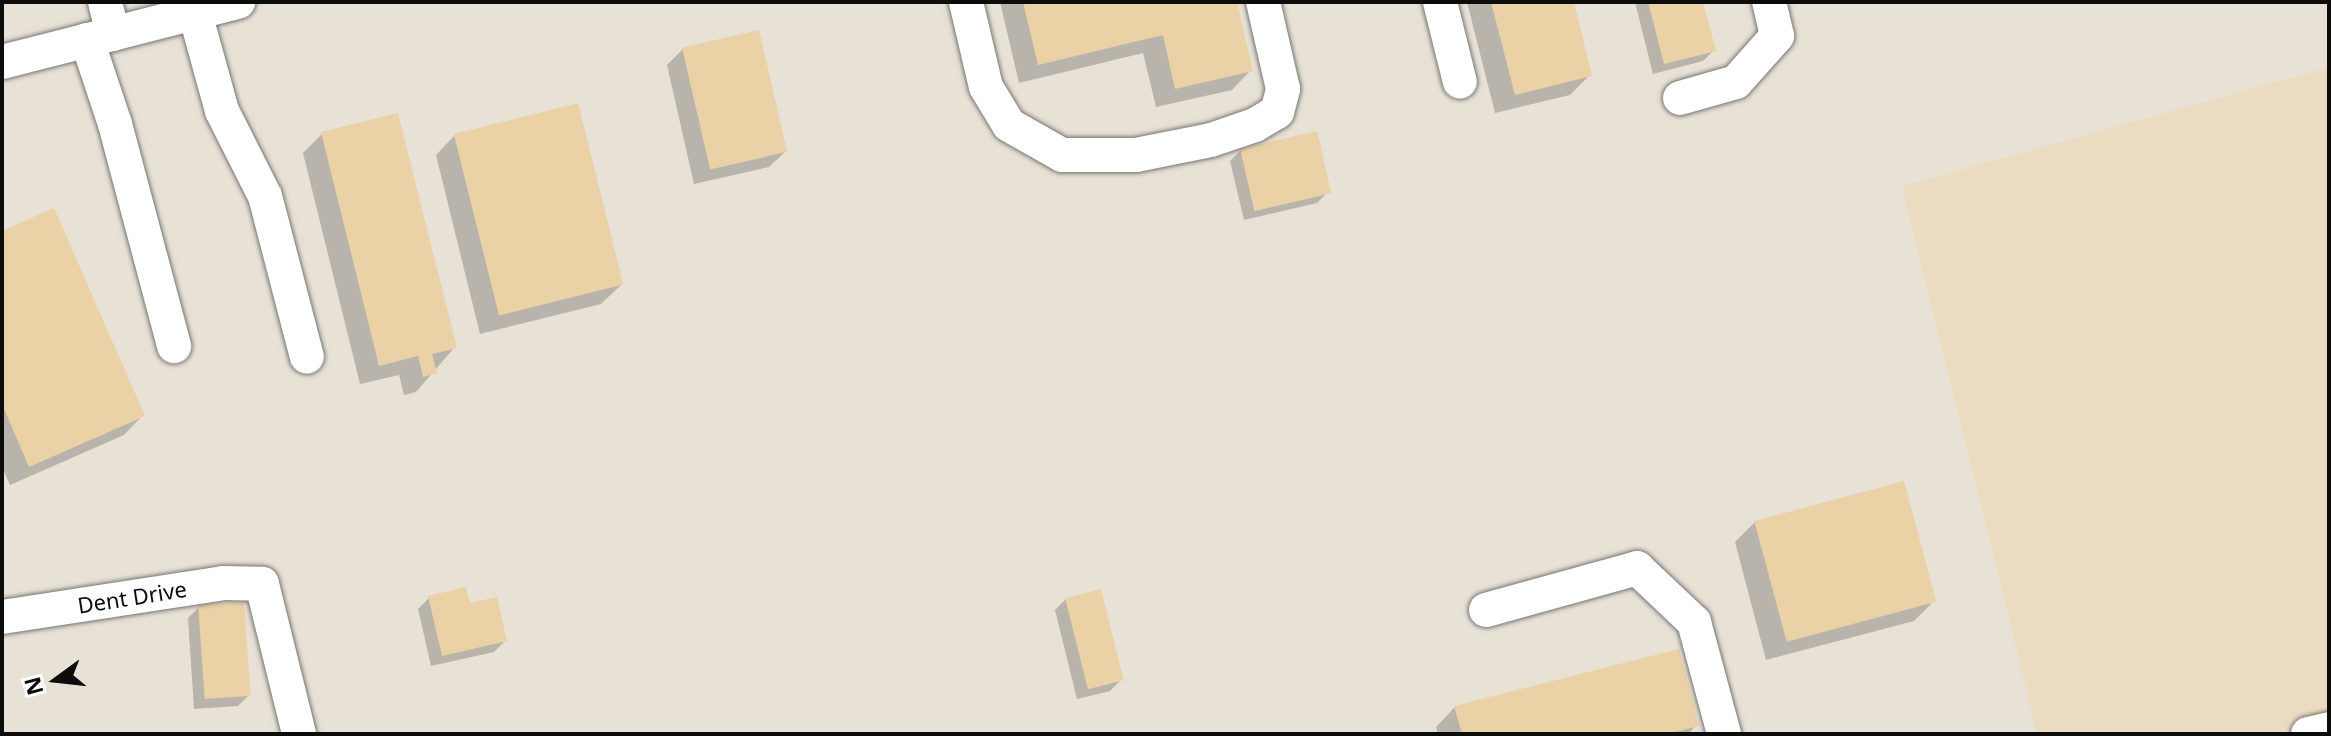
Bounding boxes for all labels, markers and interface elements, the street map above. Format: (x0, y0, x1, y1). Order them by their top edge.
street label: Dent Drive (76, 575, 188, 619)
north arrow (16, 640, 96, 720)
text: N (16, 674, 50, 699)

